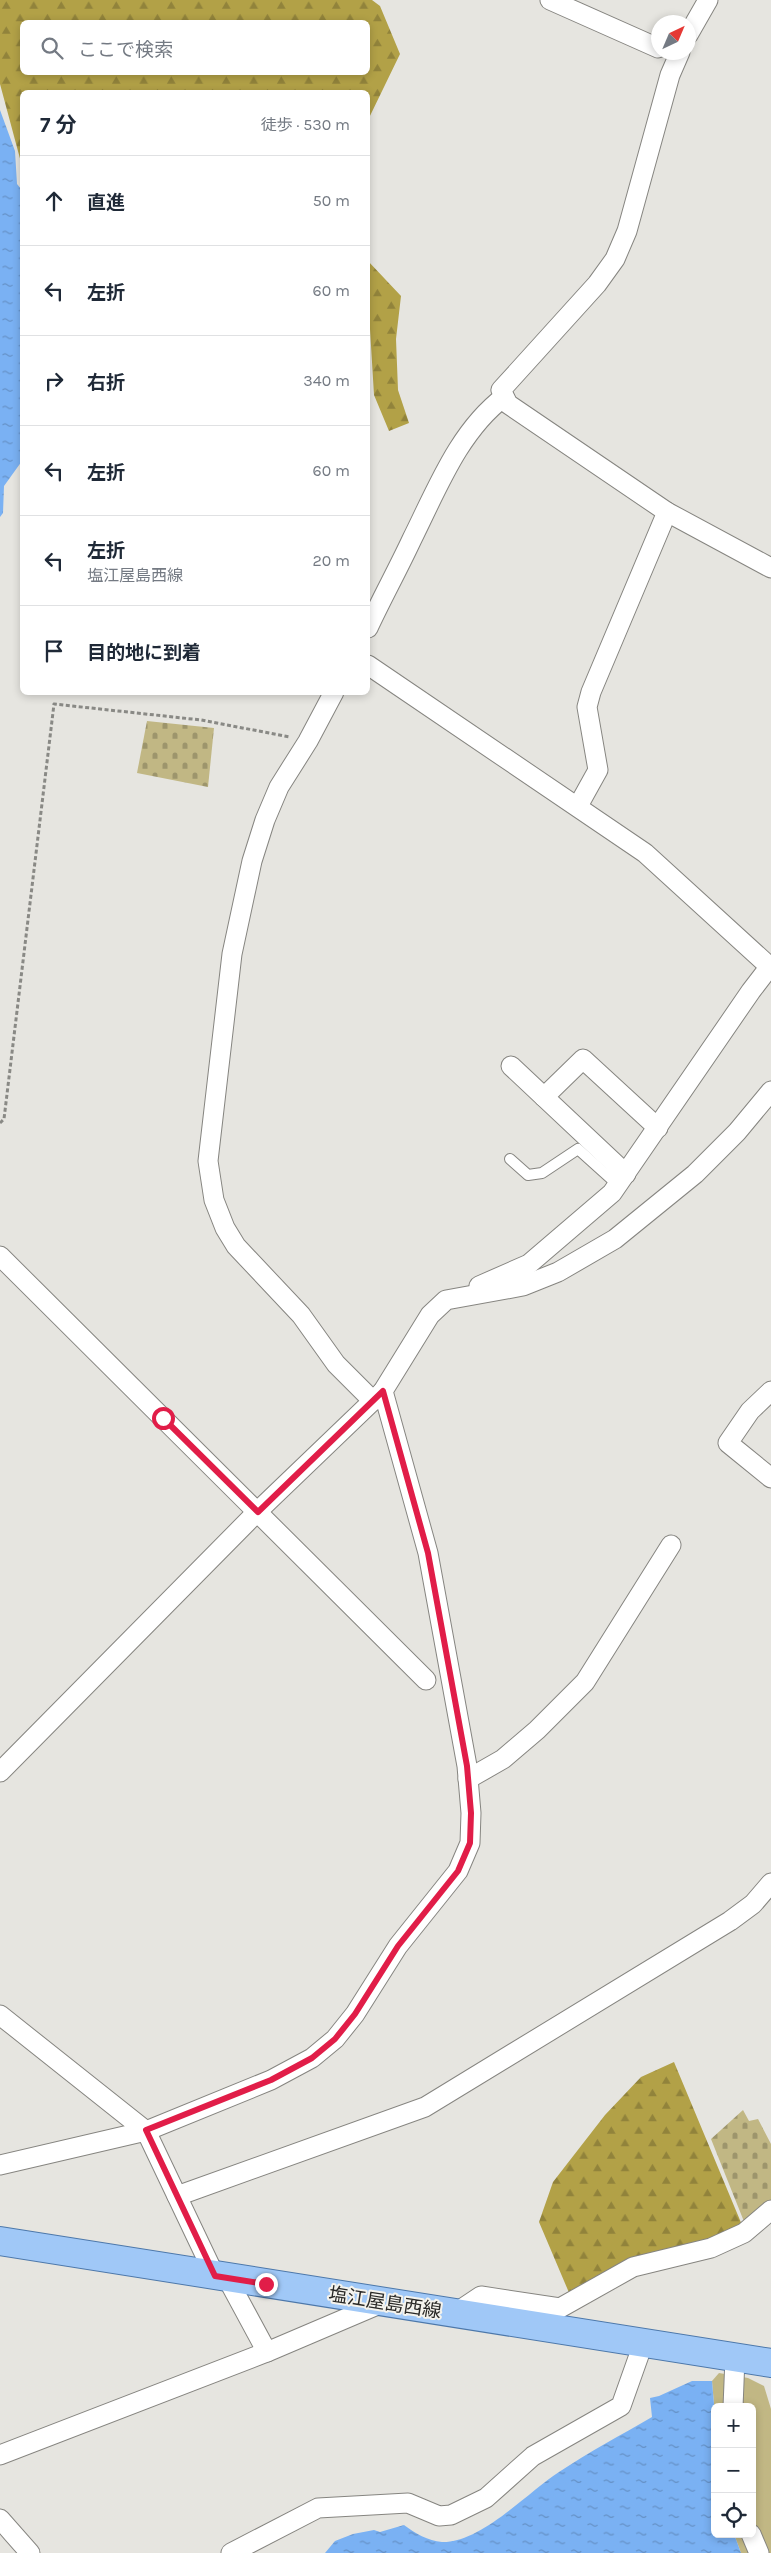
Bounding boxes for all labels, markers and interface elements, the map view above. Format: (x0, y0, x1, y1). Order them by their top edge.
north arrow (651, 15, 696, 60)
search box (20, 20, 370, 75)
icon: search (38, 34, 66, 62)
text: ここで検索 (78, 39, 173, 61)
text: 7 分 (40, 113, 77, 137)
text: 徒歩 · 530 m (261, 115, 350, 134)
icon: ahead (40, 187, 68, 215)
text: 50 m (313, 191, 350, 210)
text: 直進 (87, 192, 125, 214)
icon: left (40, 277, 68, 305)
text: 60 m (313, 281, 350, 300)
text: 左折 (87, 282, 125, 304)
icon: right (40, 367, 68, 395)
text: 340 m (303, 371, 350, 390)
text: 右折 (87, 372, 125, 394)
icon: left (40, 457, 68, 485)
text: 60 m (313, 461, 350, 480)
text: 左折 (87, 462, 125, 484)
text: 左折 (87, 540, 125, 562)
icon: left (40, 547, 68, 575)
text: 20 m (312, 551, 350, 570)
text: 塩江屋島西線 (87, 566, 183, 585)
icon: arrive (40, 637, 68, 665)
text: 目的地に到着 (87, 642, 201, 664)
route start (152, 1407, 175, 1430)
route end (255, 2273, 278, 2296)
street label: 塩江屋島西線 (327, 2283, 443, 2323)
map controls (711, 2403, 756, 2538)
button: + (711, 2403, 756, 2448)
button: − (711, 2448, 756, 2493)
button: locate (711, 2493, 756, 2538)

